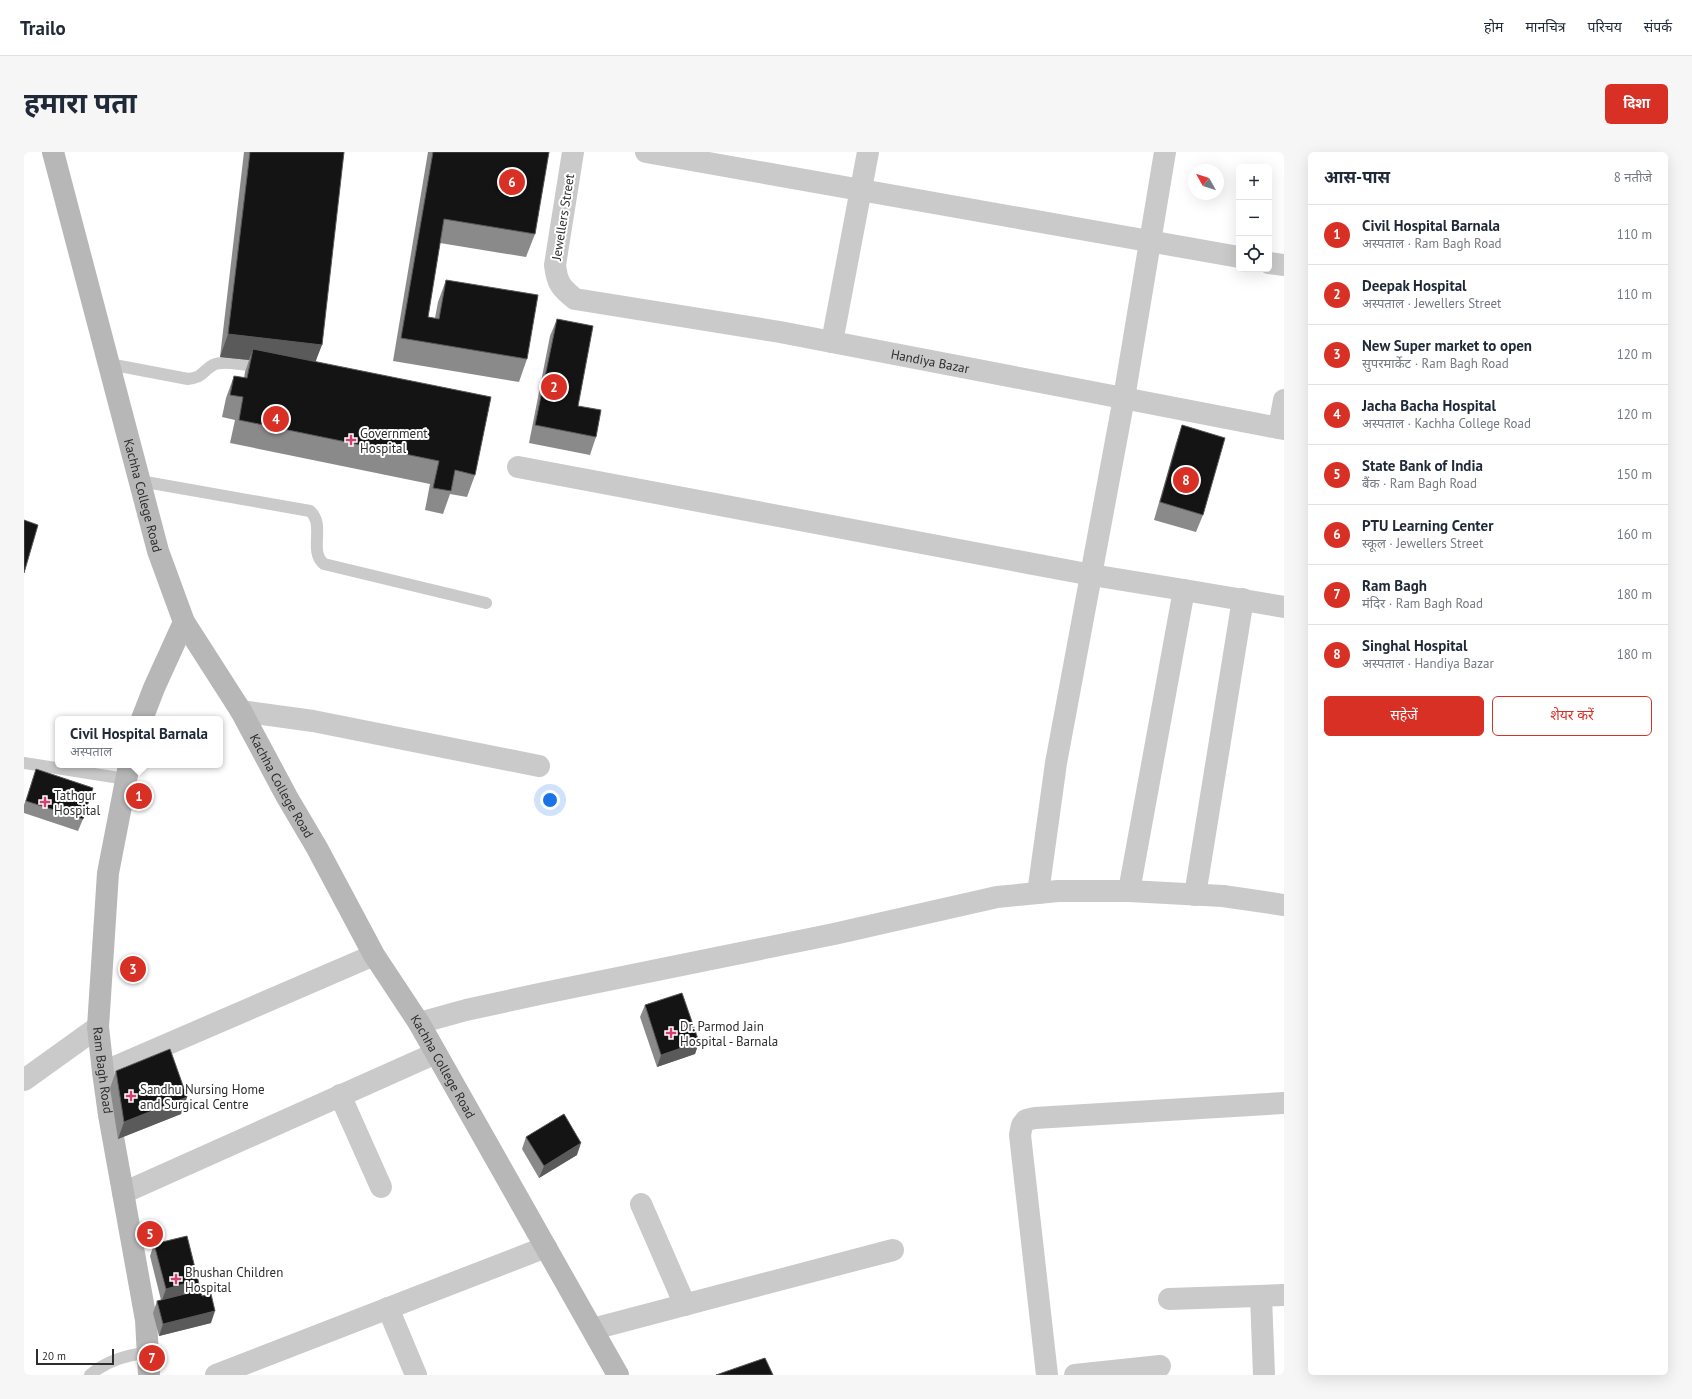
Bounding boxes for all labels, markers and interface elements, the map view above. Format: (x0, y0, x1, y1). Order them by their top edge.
text: Trailo (20, 16, 66, 40)
text: होम (1484, 18, 1503, 36)
text: मानचित्र (1525, 18, 1566, 36)
text: परिचय (1588, 18, 1622, 36)
text: संपर्क (1644, 18, 1672, 36)
text: हमारा पता (24, 84, 137, 121)
button: दिशा (1605, 84, 1668, 124)
north arrow (1188, 164, 1224, 200)
map controls (1236, 164, 1272, 272)
button: + (1236, 164, 1272, 200)
text: आस-पास (1324, 166, 1390, 188)
pin: 6 (499, 167, 525, 197)
text: 8 नतीजे (1614, 169, 1652, 186)
street label: Jewellers Street (548, 172, 578, 262)
button: − (1236, 200, 1272, 236)
text: Civil Hospital Barnala (1362, 216, 1500, 235)
text: 1 (1333, 226, 1341, 243)
text: 110 m (1617, 226, 1652, 243)
text: अस्पताल · Ram Bagh Road (1362, 235, 1502, 252)
button: locate (1236, 236, 1272, 272)
text: Deepak Hospital (1362, 276, 1467, 295)
text: 2 (1333, 286, 1341, 303)
text: 110 m (1617, 286, 1652, 303)
text: अस्पताल · Jewellers Street (1362, 295, 1501, 312)
text: New Super market to open (1362, 336, 1532, 355)
street label: Handiya Bazar (889, 345, 971, 377)
text: 3 (1333, 346, 1341, 363)
text: 120 m (1617, 346, 1652, 363)
text: सुपरमार्केट · Ram Bagh Road (1362, 355, 1509, 372)
pin: 2 (541, 372, 567, 402)
text: Jacha Bacha Hospital (1362, 396, 1496, 415)
pin: 4 (263, 404, 289, 434)
text: 4 (1333, 406, 1341, 423)
text: 120 m (1617, 406, 1652, 423)
text: अस्पताल · Kachha College Road (1362, 415, 1531, 432)
place label: Government Hospital (360, 425, 428, 457)
marker: Government Hospital (345, 434, 357, 446)
street label: Kachha College Road (120, 437, 166, 554)
text: State Bank of India (1362, 456, 1483, 475)
pin: 8 (1173, 465, 1199, 495)
text: 5 (1333, 466, 1341, 483)
text: 150 m (1617, 466, 1652, 483)
text: बैंक · Ram Bagh Road (1362, 475, 1477, 492)
text: PTU Learning Center (1362, 516, 1493, 535)
text: 6 (1333, 526, 1341, 543)
text: 160 m (1617, 526, 1652, 543)
text: स्कूल · Jewellers Street (1362, 535, 1483, 552)
text: Ram Bagh (1362, 576, 1427, 595)
text: 7 (1333, 586, 1341, 603)
text: 180 m (1617, 586, 1652, 603)
text: मंदिर · Ram Bagh Road (1362, 595, 1483, 612)
text: Singhal Hospital (1362, 636, 1467, 655)
text: 8 (1333, 646, 1341, 663)
text: 180 m (1617, 646, 1652, 663)
text: अस्पताल · Handiya Bazar (1362, 655, 1494, 672)
button: सहेजें (1324, 696, 1484, 736)
button: शेयर करें (1492, 696, 1652, 736)
popup (55, 716, 223, 768)
text: Civil Hospital Barnala (70, 724, 208, 743)
street label: Kachha College Road (246, 731, 318, 841)
text: अस्पताल (70, 743, 112, 760)
pin: 1 (126, 781, 152, 811)
place label: Tathgur Hospital (54, 787, 101, 819)
your location (540, 790, 560, 810)
marker: Tathgur Hospital (39, 796, 51, 808)
pin: 3 (120, 954, 146, 984)
street label: Kachha College Road (407, 1011, 480, 1121)
place label: Dr. Parmod Jain Hospital - Barnala (680, 1018, 778, 1050)
street label: Ram Bagh Road (90, 1026, 117, 1115)
marker: Dr. Parmod Jain Hospital - Barnala (665, 1027, 677, 1039)
place label: Sandhu Nursing Home and Surgical Centre (140, 1081, 265, 1113)
marker: Sandhu Nursing Home and Surgical Centre (125, 1090, 137, 1102)
pin: 5 (137, 1219, 163, 1249)
place label: Bhushan Children Hospital (185, 1264, 283, 1296)
marker: Bhushan Children Hospital (170, 1273, 182, 1285)
pin: 7 (139, 1343, 165, 1373)
scale bar (36, 1347, 114, 1366)
text: 20 m (42, 1349, 66, 1363)

